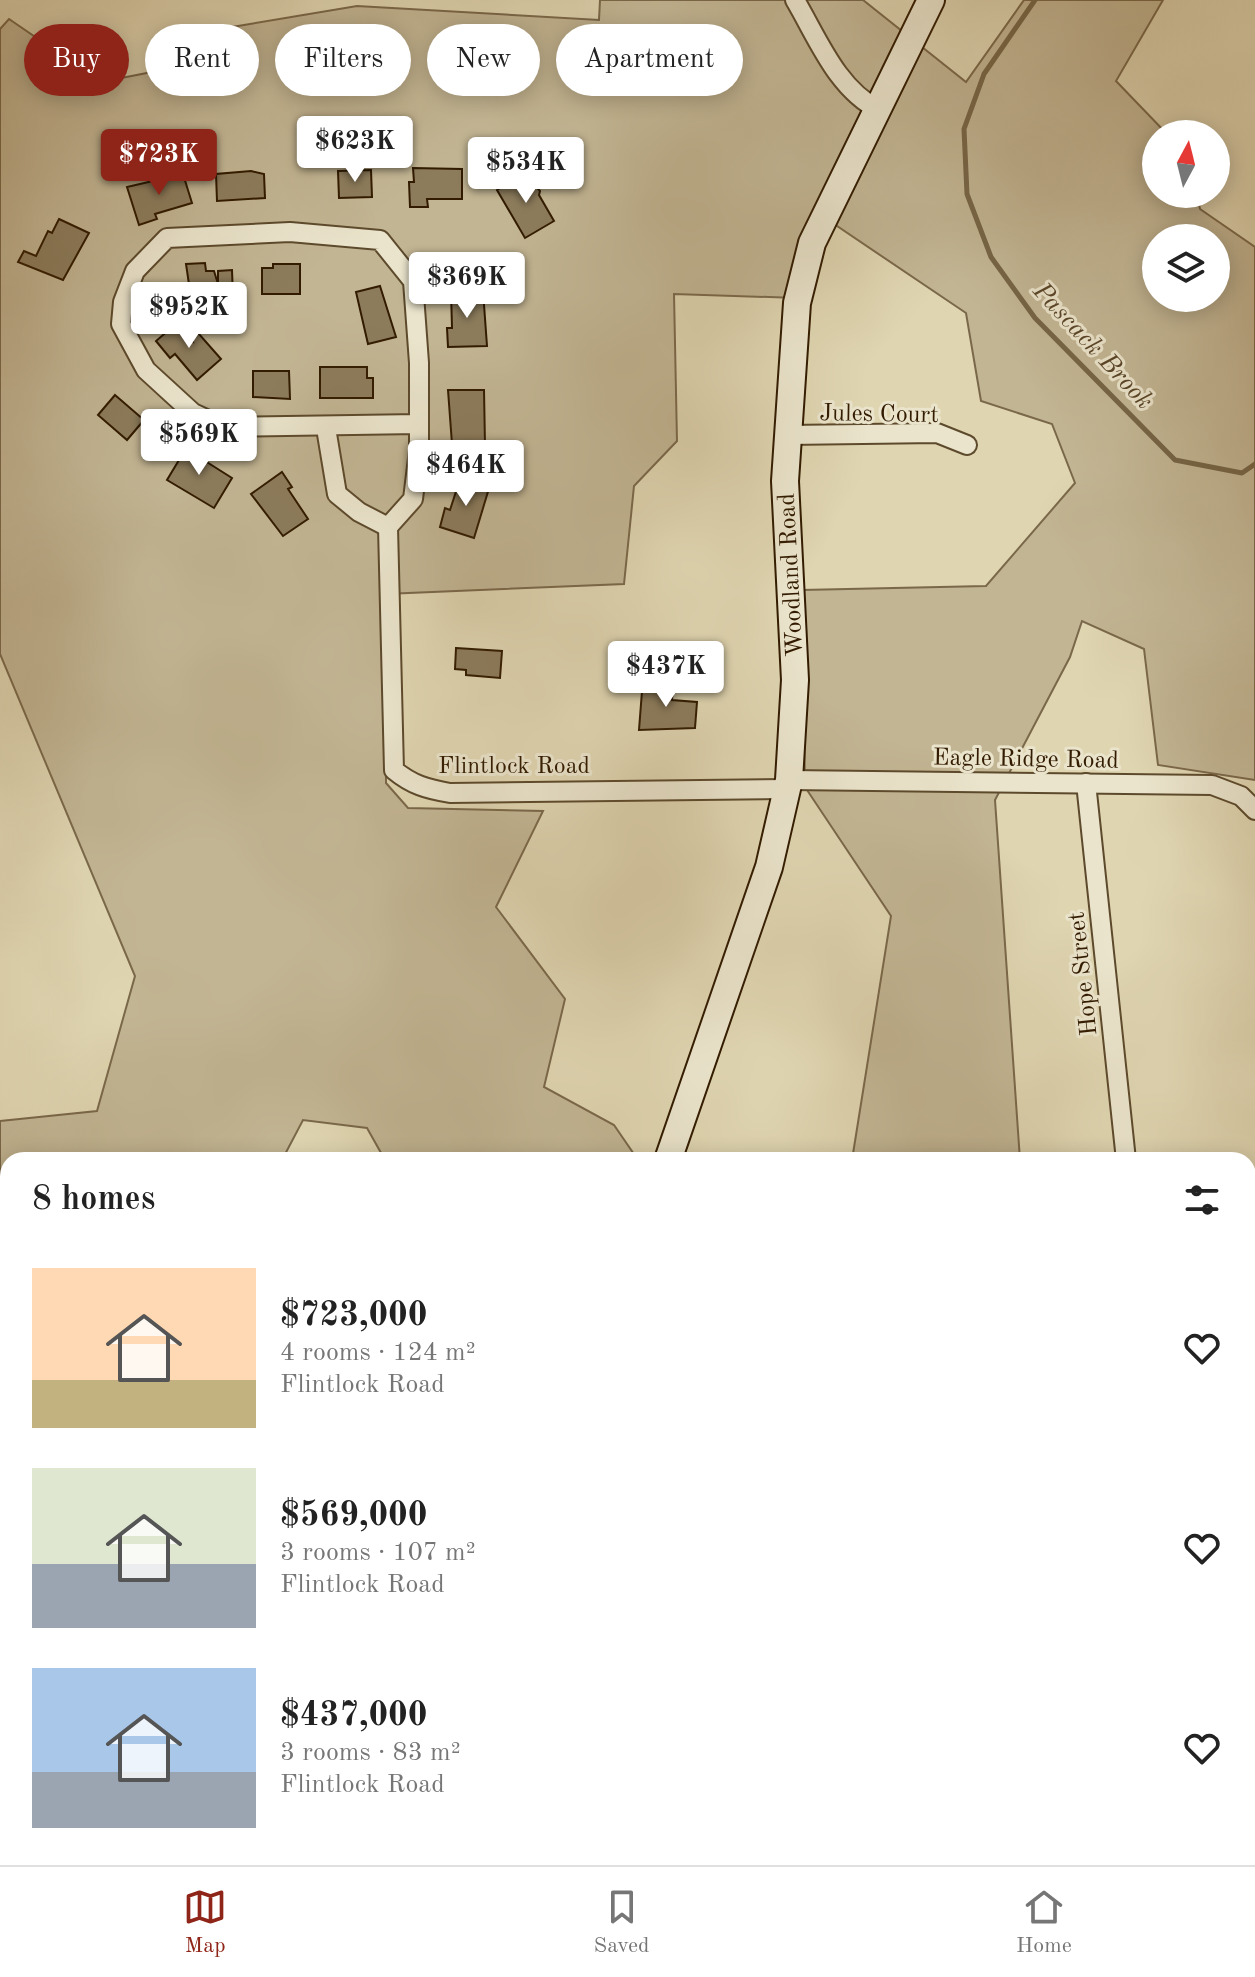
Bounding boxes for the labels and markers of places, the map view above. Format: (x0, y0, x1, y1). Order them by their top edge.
pin: $623K (299, 116, 411, 184)
pin: $723K (103, 129, 215, 197)
pin: $534K (470, 137, 582, 205)
pin: $369K (411, 252, 523, 320)
pin: $952K (133, 282, 245, 350)
pin: $569K (143, 409, 255, 477)
pin: $464K (410, 440, 522, 508)
pin: $437K (610, 641, 722, 709)

